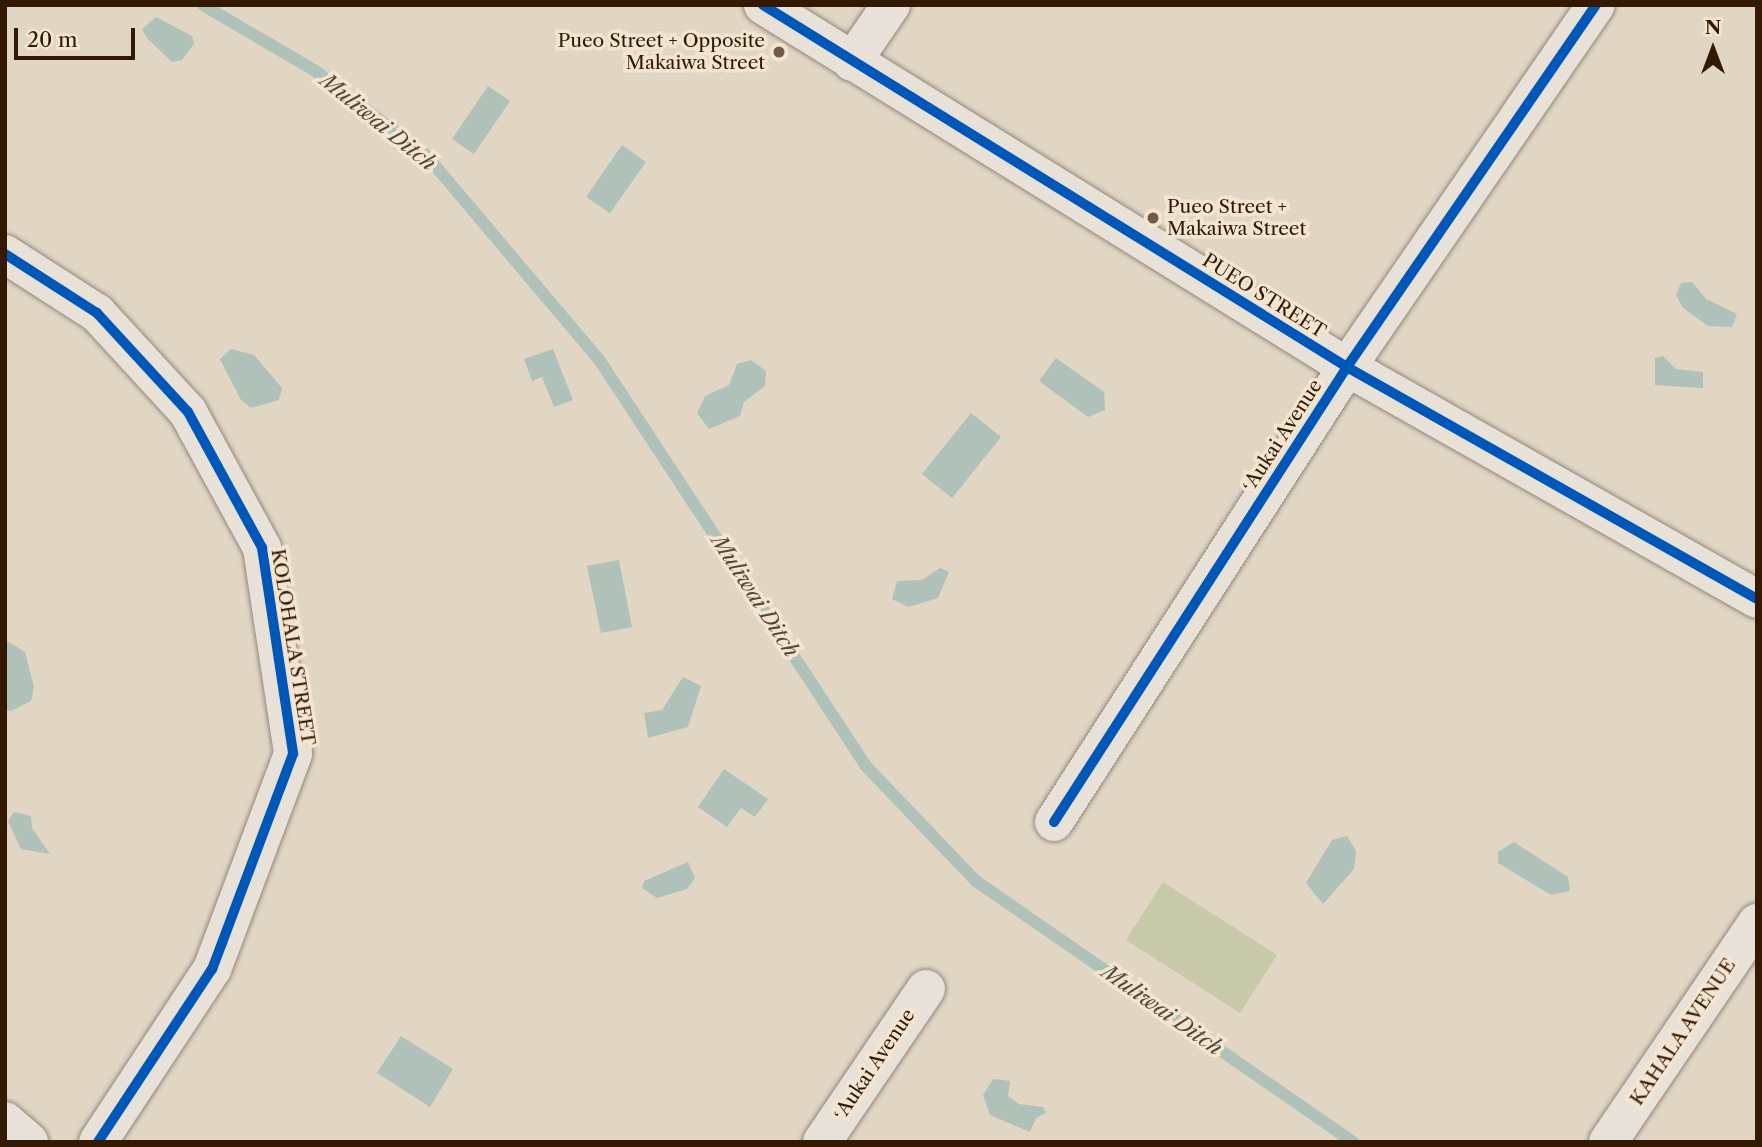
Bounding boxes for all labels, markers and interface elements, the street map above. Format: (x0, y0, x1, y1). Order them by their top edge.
scale bar (18, 14, 138, 58)
north arrow (1678, 14, 1748, 84)
text: N (1705, 16, 1721, 39)
text: 20 m (27, 27, 78, 52)
place label: Pueo Street + Opposite Makaiwa Street (558, 30, 765, 74)
marker: Pueo Street + Opposite Makaiwa Street (771, 44, 787, 60)
water label: Muliwai Ditch (315, 68, 441, 176)
place label: Pueo Street + Makaiwa Street (1167, 196, 1306, 240)
marker: Pueo Street + Makaiwa Street (1145, 210, 1161, 226)
street label: PUEO STREET (1198, 249, 1330, 343)
street label: ʻAukai Avenue (1237, 375, 1327, 497)
water label: Muliwai Ditch (706, 530, 804, 662)
street label: KOLOHALA STREET (266, 547, 320, 747)
street label: KAHALA AVENUE (1625, 954, 1741, 1110)
water label: Muliwai Ditch (1097, 959, 1227, 1061)
street label: ʻAukai Avenue (828, 1004, 920, 1126)

